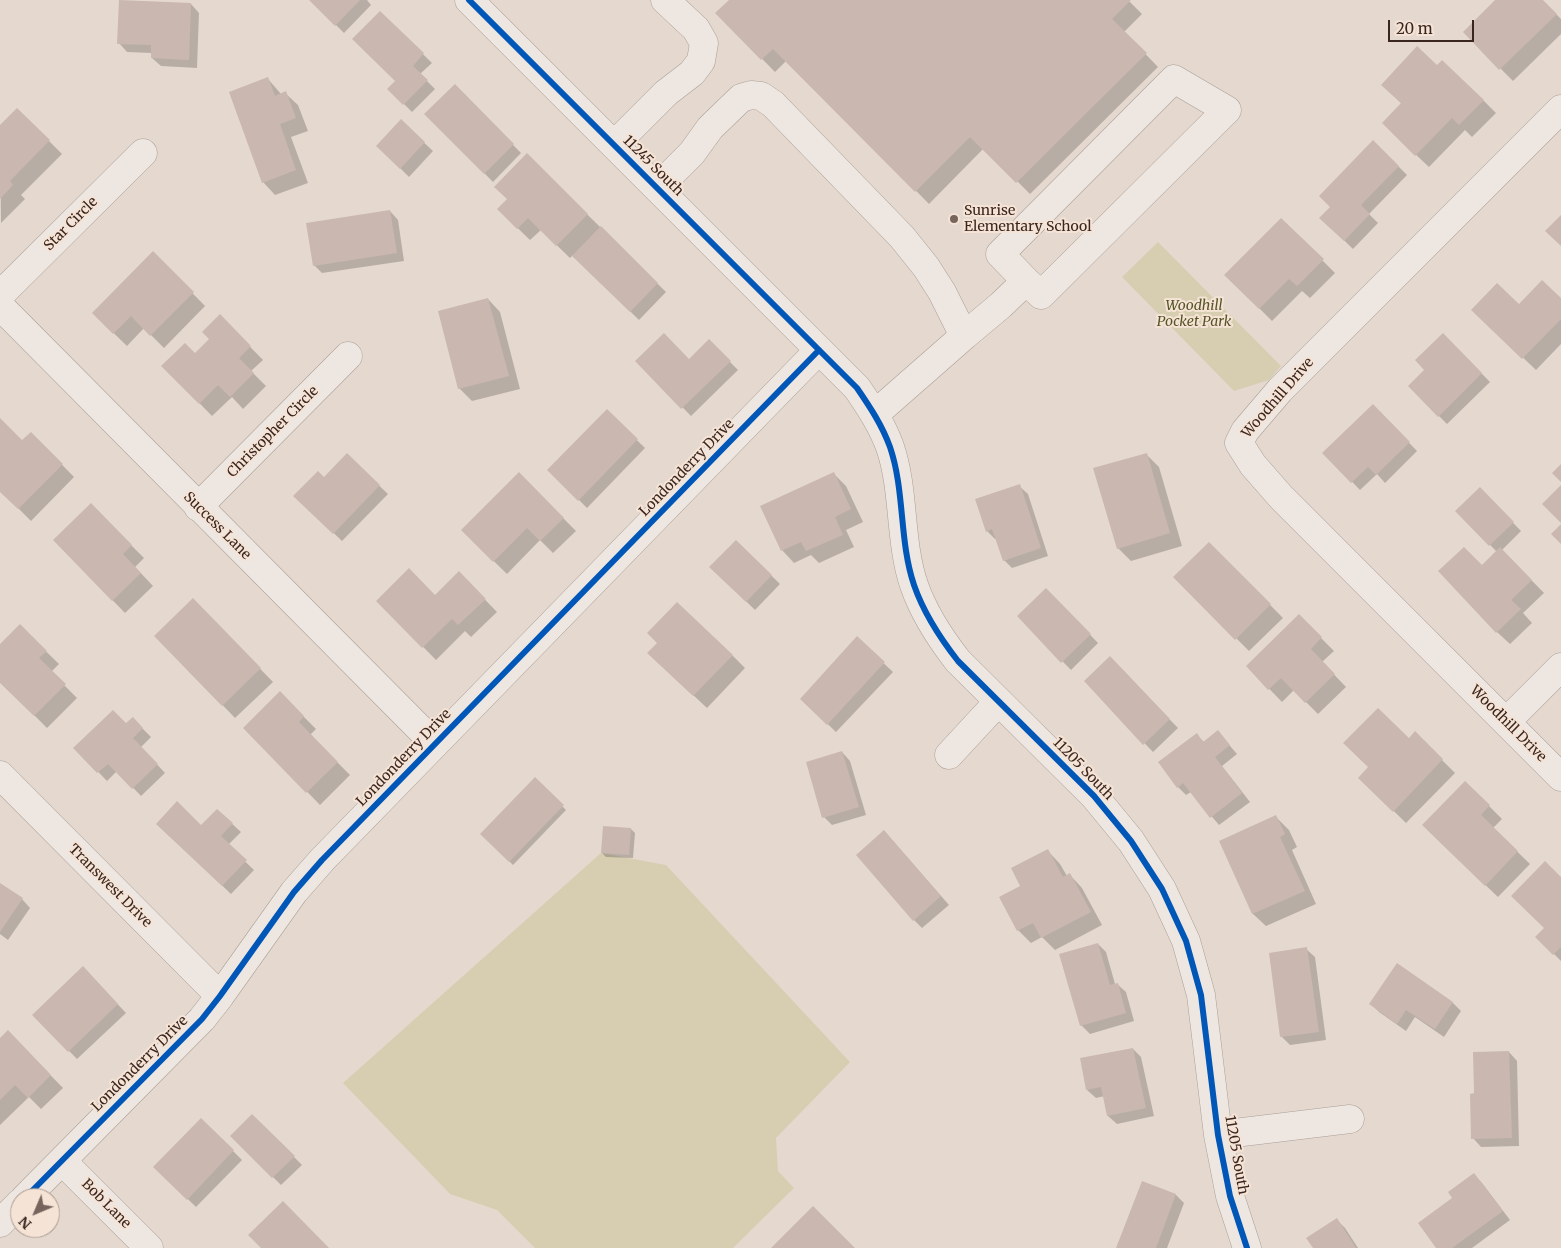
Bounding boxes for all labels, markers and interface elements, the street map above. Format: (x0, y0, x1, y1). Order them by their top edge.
scale bar (1391, 10, 1477, 42)
text: 20 m (1396, 19, 1433, 38)
street label: 11245 South (619, 132, 687, 200)
street label: Star Circle (41, 194, 101, 254)
place label: Sunrise Elementary School (964, 203, 1092, 236)
marker: Sunrise Elementary School (948, 213, 960, 225)
park label: Woodhill Pocket Park (1157, 298, 1231, 331)
street label: Woodhill Drive (1239, 354, 1317, 442)
street label: Christopher Circle (224, 383, 322, 481)
street label: Londonderry Drive (636, 416, 738, 520)
street label: Success Lane (180, 489, 254, 563)
street label: Woodhill Drive (1466, 682, 1550, 766)
street label: Londonderry Drive (353, 706, 455, 810)
street label: 11205 South (1049, 734, 1117, 804)
street label: Transwest Drive (65, 841, 155, 931)
street label: Londonderry Drive (89, 1013, 191, 1115)
street label: 11205 South (1221, 1114, 1251, 1196)
street label: Bob Lane (78, 1176, 134, 1232)
north arrow (10, 1188, 60, 1238)
text: N (15, 1213, 35, 1233)

